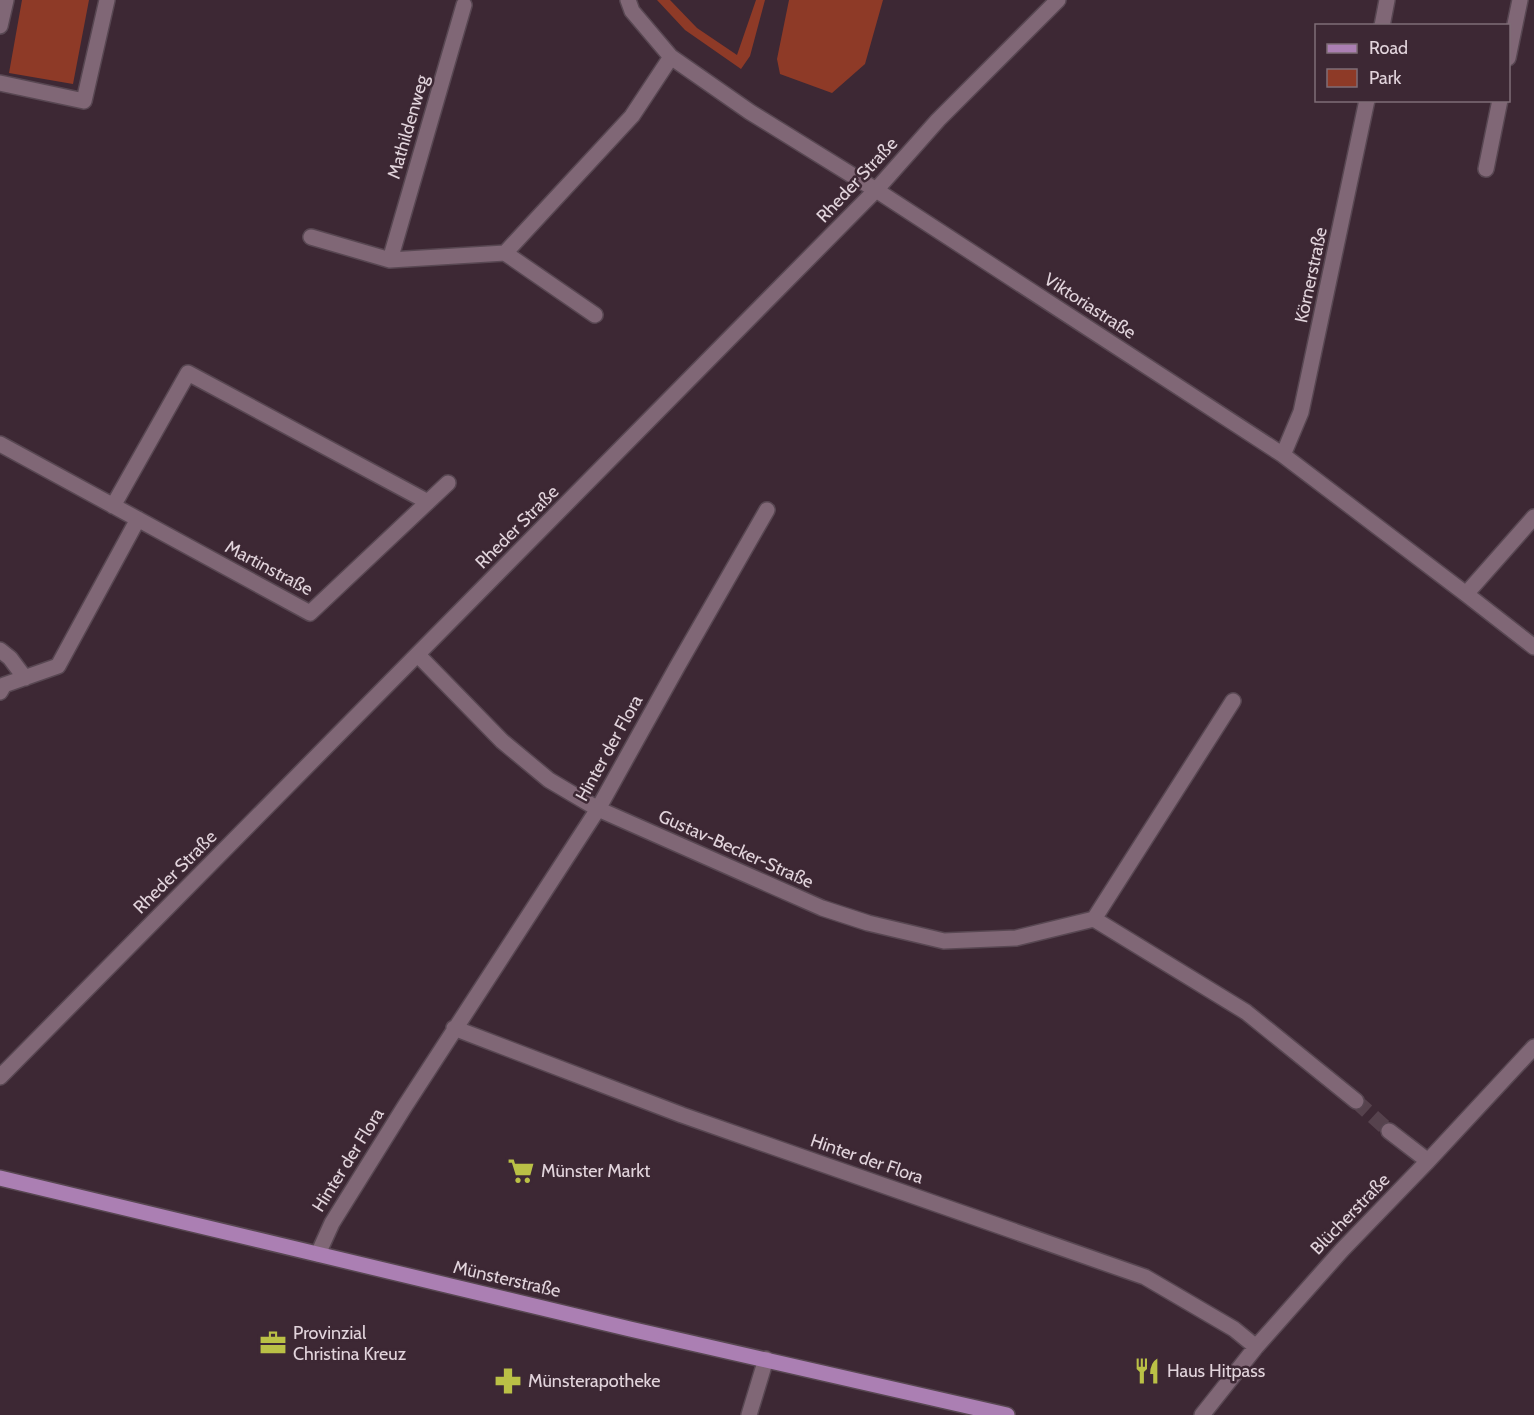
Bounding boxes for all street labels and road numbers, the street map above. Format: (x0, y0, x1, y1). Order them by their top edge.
street label: Mathildenweg (383, 72, 434, 181)
street label: Rheder Straße (812, 133, 902, 227)
street label: Körnerstraße (1290, 225, 1332, 325)
street label: Viktoriastraße (1040, 268, 1140, 344)
street label: Rheder Straße (471, 481, 563, 573)
street label: Martinstraße (221, 536, 317, 600)
street label: Hinter der Flora (571, 691, 647, 805)
street label: Gustav-Becker-Straße (655, 805, 817, 893)
street label: Rheder Straße (129, 826, 221, 918)
street label: Hinter der Flora (307, 1104, 389, 1216)
street label: Hinter der Flora (808, 1129, 927, 1189)
street label: Blücherstraße (1306, 1169, 1394, 1259)
street label: Münsterstraße (451, 1256, 563, 1302)

